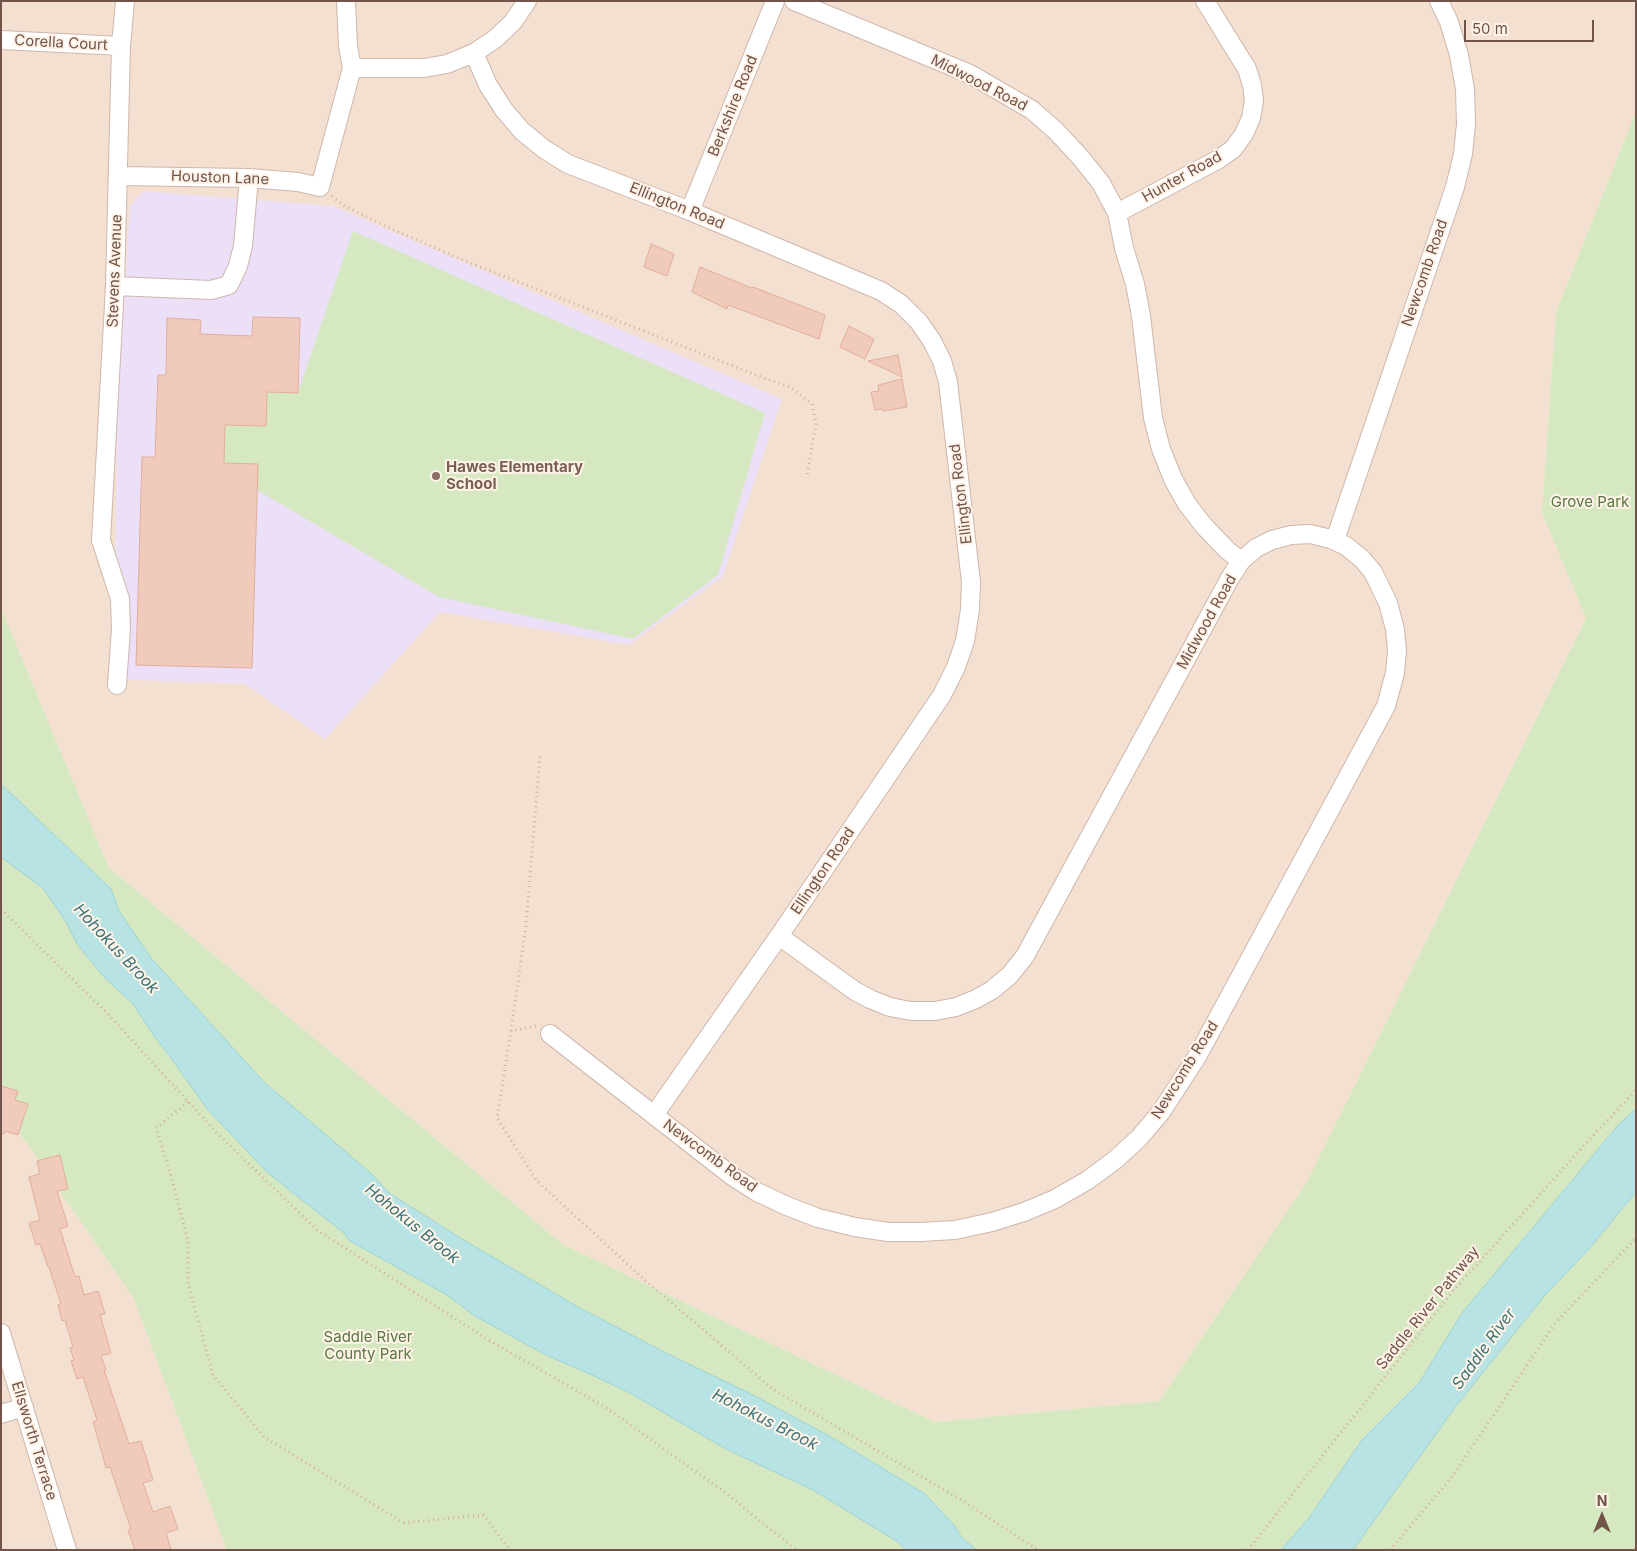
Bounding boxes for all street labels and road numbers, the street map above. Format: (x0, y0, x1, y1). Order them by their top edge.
street label: Corella Court (14, 32, 108, 54)
street label: Midwood Road (928, 51, 1030, 115)
street label: Berkshire Road (704, 53, 762, 159)
street label: Hunter Road (1139, 148, 1225, 206)
street label: Houston Lane (171, 167, 269, 189)
street label: Ellington Road (627, 179, 727, 233)
street label: Stevens Avenue (104, 214, 126, 328)
street label: Newcomb Road (1398, 217, 1452, 329)
street label: Ellington Road (946, 443, 976, 545)
street label: Midwood Road (1173, 571, 1241, 673)
street label: Ellington Road (787, 824, 859, 918)
street label: Newcomb Road (1148, 1018, 1222, 1122)
street label: Newcomb Road (659, 1116, 761, 1196)
street label: Saddle River Pathway (1373, 1243, 1483, 1373)
street label: Ellsworth Terrace (7, 1379, 61, 1503)

